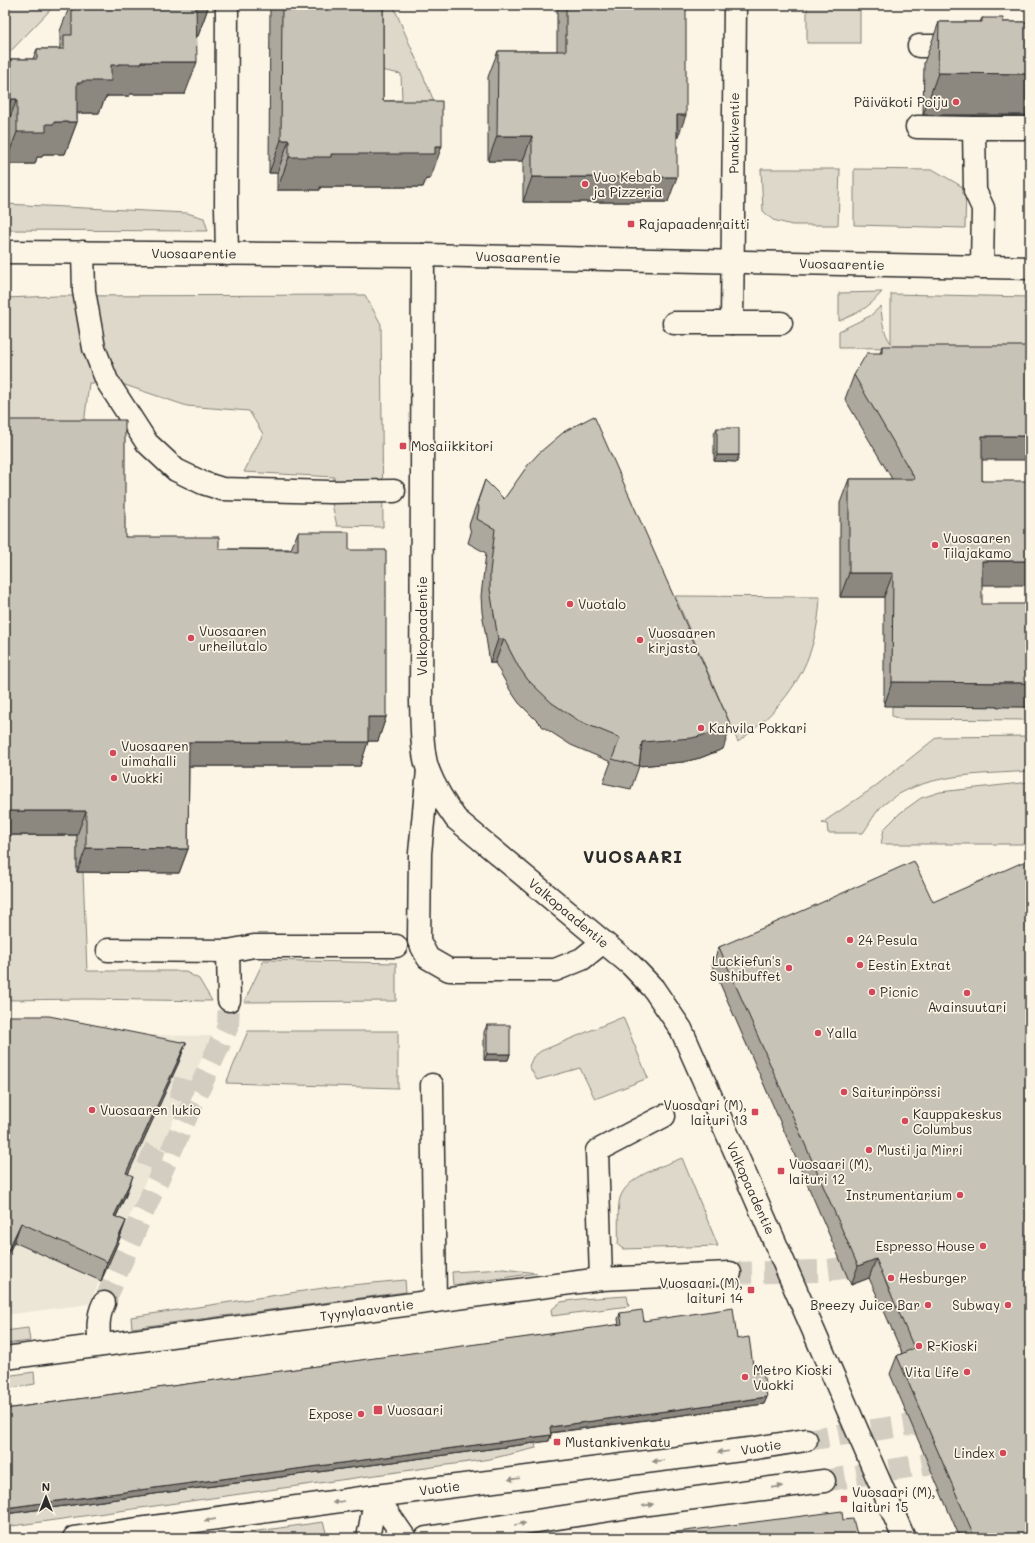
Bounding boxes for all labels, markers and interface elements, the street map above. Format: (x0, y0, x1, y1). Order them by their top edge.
street label: Punakiventie (724, 92, 742, 174)
place label: Päiväkoti Poiju (854, 93, 948, 110)
marker: Päiväkoti Poiju (951, 97, 961, 107)
place label: Vuo Kebab ja Pizzeria (591, 168, 663, 200)
marker: Vuo Kebab ja Pizzeria (580, 179, 590, 189)
place label: Rajapaadenraitti (639, 215, 750, 232)
marker: Rajapaadenraitti (626, 219, 636, 229)
street label: Vuosaarentie (151, 244, 237, 262)
street label: Vuosaarentie (475, 247, 561, 266)
street label: Vuosaarentie (799, 254, 885, 273)
place label: Mosaiikkitori (411, 437, 493, 454)
marker: Mosaiikkitori (398, 441, 408, 451)
place label: Vuosaaren Tilajakamo (943, 529, 1011, 561)
marker: Vuosaaren Tilajakamo (930, 540, 940, 550)
street label: Valkopaadentie (413, 576, 430, 676)
place label: Vuotalo (578, 595, 626, 612)
marker: Vuotalo (565, 599, 575, 609)
place label: Vuosaaren urheilutalo (199, 622, 267, 654)
place label: Vuosaaren kirjasto (648, 624, 715, 656)
marker: Vuosaaren urheilutalo (186, 633, 196, 643)
marker: Vuosaaren kirjasto (635, 635, 645, 645)
place label: Kahvila Pokkari (709, 719, 807, 736)
marker: Kahvila Pokkari (696, 723, 706, 733)
place label: Vuosaaren uimahalli (121, 737, 188, 769)
marker: Vuosaaren uimahalli (108, 748, 118, 758)
place label: Vuokki (122, 769, 163, 786)
marker: Vuokki (109, 773, 119, 783)
district label: VUOSAARI (583, 845, 683, 867)
street label: Valkopaadentie (525, 874, 613, 951)
place label: 24 Pesula (858, 931, 918, 948)
marker: 24 Pesula (845, 935, 855, 945)
place label: Luckiefun's Sushibuffet (710, 952, 781, 984)
place label: Eestin Extrat (868, 956, 951, 973)
marker: Eestin Extrat (855, 960, 865, 970)
marker: Luckiefun's Sushibuffet (784, 963, 794, 973)
place label: Picnic (880, 983, 919, 1000)
marker: Picnic (867, 987, 877, 997)
marker: Avainsuutari (962, 988, 972, 998)
place label: Avainsuutari (928, 998, 1006, 1015)
place label: Yalla (826, 1024, 857, 1041)
marker: Yalla (813, 1028, 823, 1038)
place label: Saiturinpörssi (852, 1083, 941, 1100)
marker: Saiturinpörssi (839, 1087, 849, 1097)
place label: Vuosaari (M), laituri 13 (664, 1096, 747, 1128)
place label: Vuosaaren lukio (100, 1101, 201, 1118)
marker: Vuosaaren lukio (87, 1105, 97, 1115)
place label: Kauppakeskus Columbus (913, 1105, 1002, 1137)
marker: Vuosaari (M), laituri 13 (750, 1107, 760, 1117)
marker: Kauppakeskus Columbus (900, 1116, 910, 1126)
street label: Valkopaadentie (723, 1139, 780, 1237)
place label: Musti ja Mirri (877, 1141, 963, 1158)
marker: Musti ja Mirri (864, 1145, 874, 1155)
place label: Vuosaari (M), laituri 12 (789, 1155, 872, 1187)
marker: Vuosaari (M), laituri 12 (776, 1166, 786, 1176)
place label: Instrumentarium (846, 1186, 952, 1203)
marker: Instrumentarium (955, 1190, 965, 1200)
place label: Espresso House (876, 1237, 975, 1254)
marker: Espresso House (978, 1241, 988, 1251)
place label: Hesburger (899, 1269, 967, 1286)
marker: Hesburger (886, 1273, 896, 1283)
place label: Vuosaari (M), laituri 14 (660, 1274, 743, 1306)
marker: Vuosaari (M), laituri 14 (746, 1285, 756, 1295)
street label: Tyynylaavantie (319, 1295, 415, 1324)
place label: Breezy Juice Bar (810, 1296, 920, 1313)
place label: Subway (952, 1296, 1000, 1313)
marker: Breezy Juice Bar (923, 1300, 933, 1310)
marker: Subway (1003, 1300, 1013, 1310)
place label: R-Kioski (927, 1337, 978, 1354)
marker: R-Kioski (914, 1341, 924, 1351)
place label: Metro Kioski Vuokki (753, 1361, 832, 1393)
place label: Vita Life (905, 1363, 959, 1380)
marker: Vita Life (962, 1367, 972, 1377)
marker: Metro Kioski Vuokki (740, 1372, 750, 1382)
place label: Vuosaari (387, 1401, 443, 1418)
marker: Vuosaari (372, 1404, 384, 1416)
place label: Expose (309, 1405, 353, 1422)
marker: Expose (356, 1409, 366, 1419)
place label: Mustankivenkatu (565, 1433, 671, 1450)
street label: Vuotie (740, 1435, 782, 1458)
marker: Mustankivenkatu (552, 1437, 562, 1447)
place label: Lindex (954, 1444, 995, 1461)
marker: Lindex (998, 1448, 1008, 1458)
one-way arrow (717, 1449, 729, 1455)
one-way arrow (652, 1457, 664, 1464)
street label: Vuotie (418, 1476, 461, 1498)
one-way arrow (508, 1476, 520, 1482)
north arrow (26, 1477, 66, 1517)
text: N (42, 1479, 50, 1494)
place label: Vuosaari (M), laituri 15 (852, 1483, 935, 1515)
one-way arrow (771, 1484, 783, 1490)
marker: Vuosaari (M), laituri 15 (839, 1494, 849, 1504)
one-way arrow (332, 1499, 344, 1505)
one-way arrow (642, 1502, 654, 1508)
one-way arrow (204, 1517, 216, 1523)
one-way arrow (514, 1521, 526, 1527)

